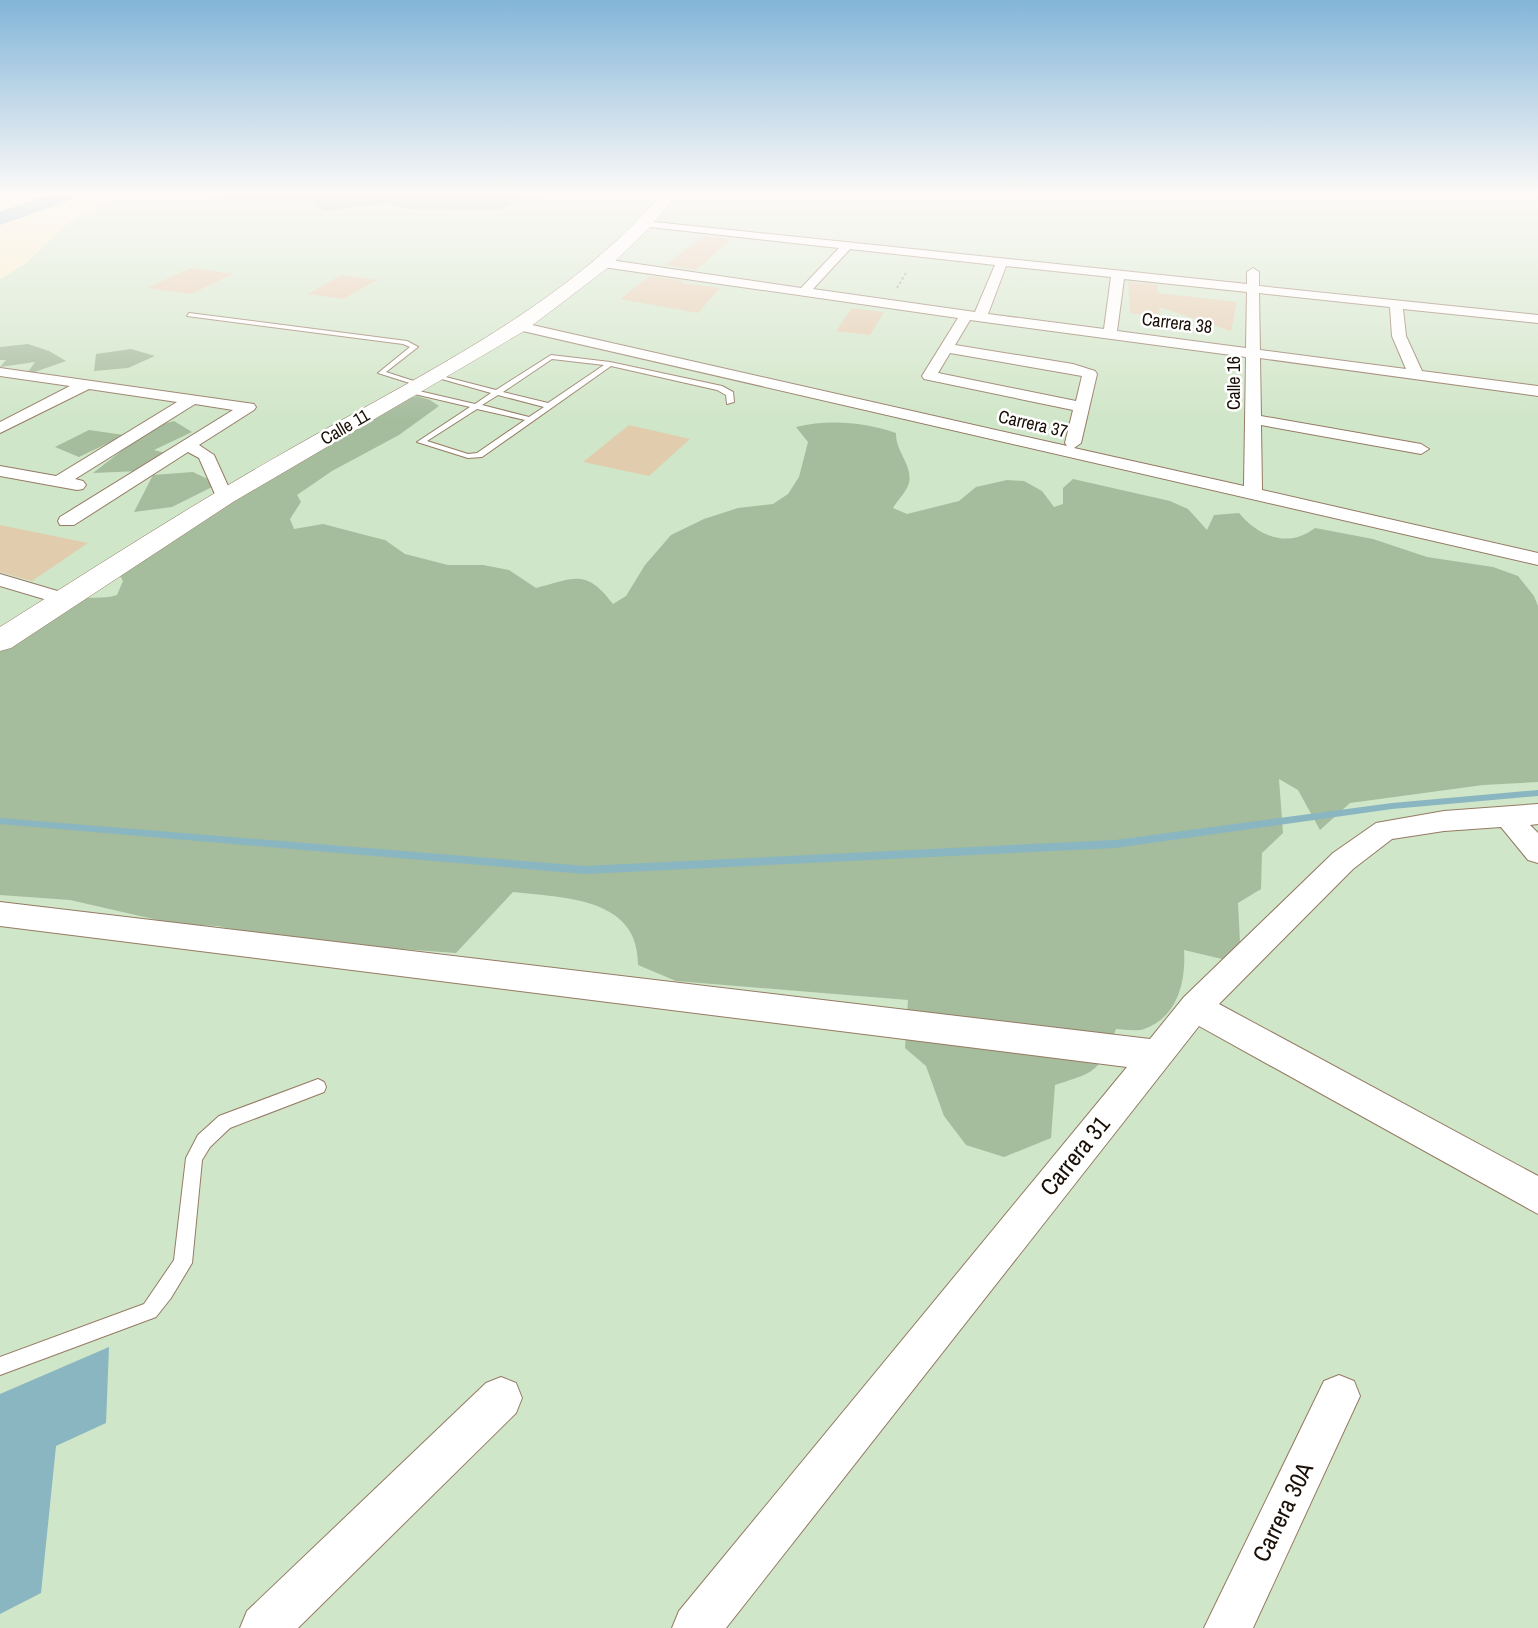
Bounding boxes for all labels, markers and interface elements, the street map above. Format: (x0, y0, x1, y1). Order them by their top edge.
street label: Carrera 38 (1141, 306, 1214, 339)
street label: Calle 16 (1221, 356, 1246, 410)
street label: Calle 11 (316, 402, 375, 451)
street label: Carrera 37 (996, 403, 1070, 444)
street label: Carrera 31 (1032, 1109, 1116, 1202)
street label: Carrera 30A (1244, 1456, 1320, 1567)

